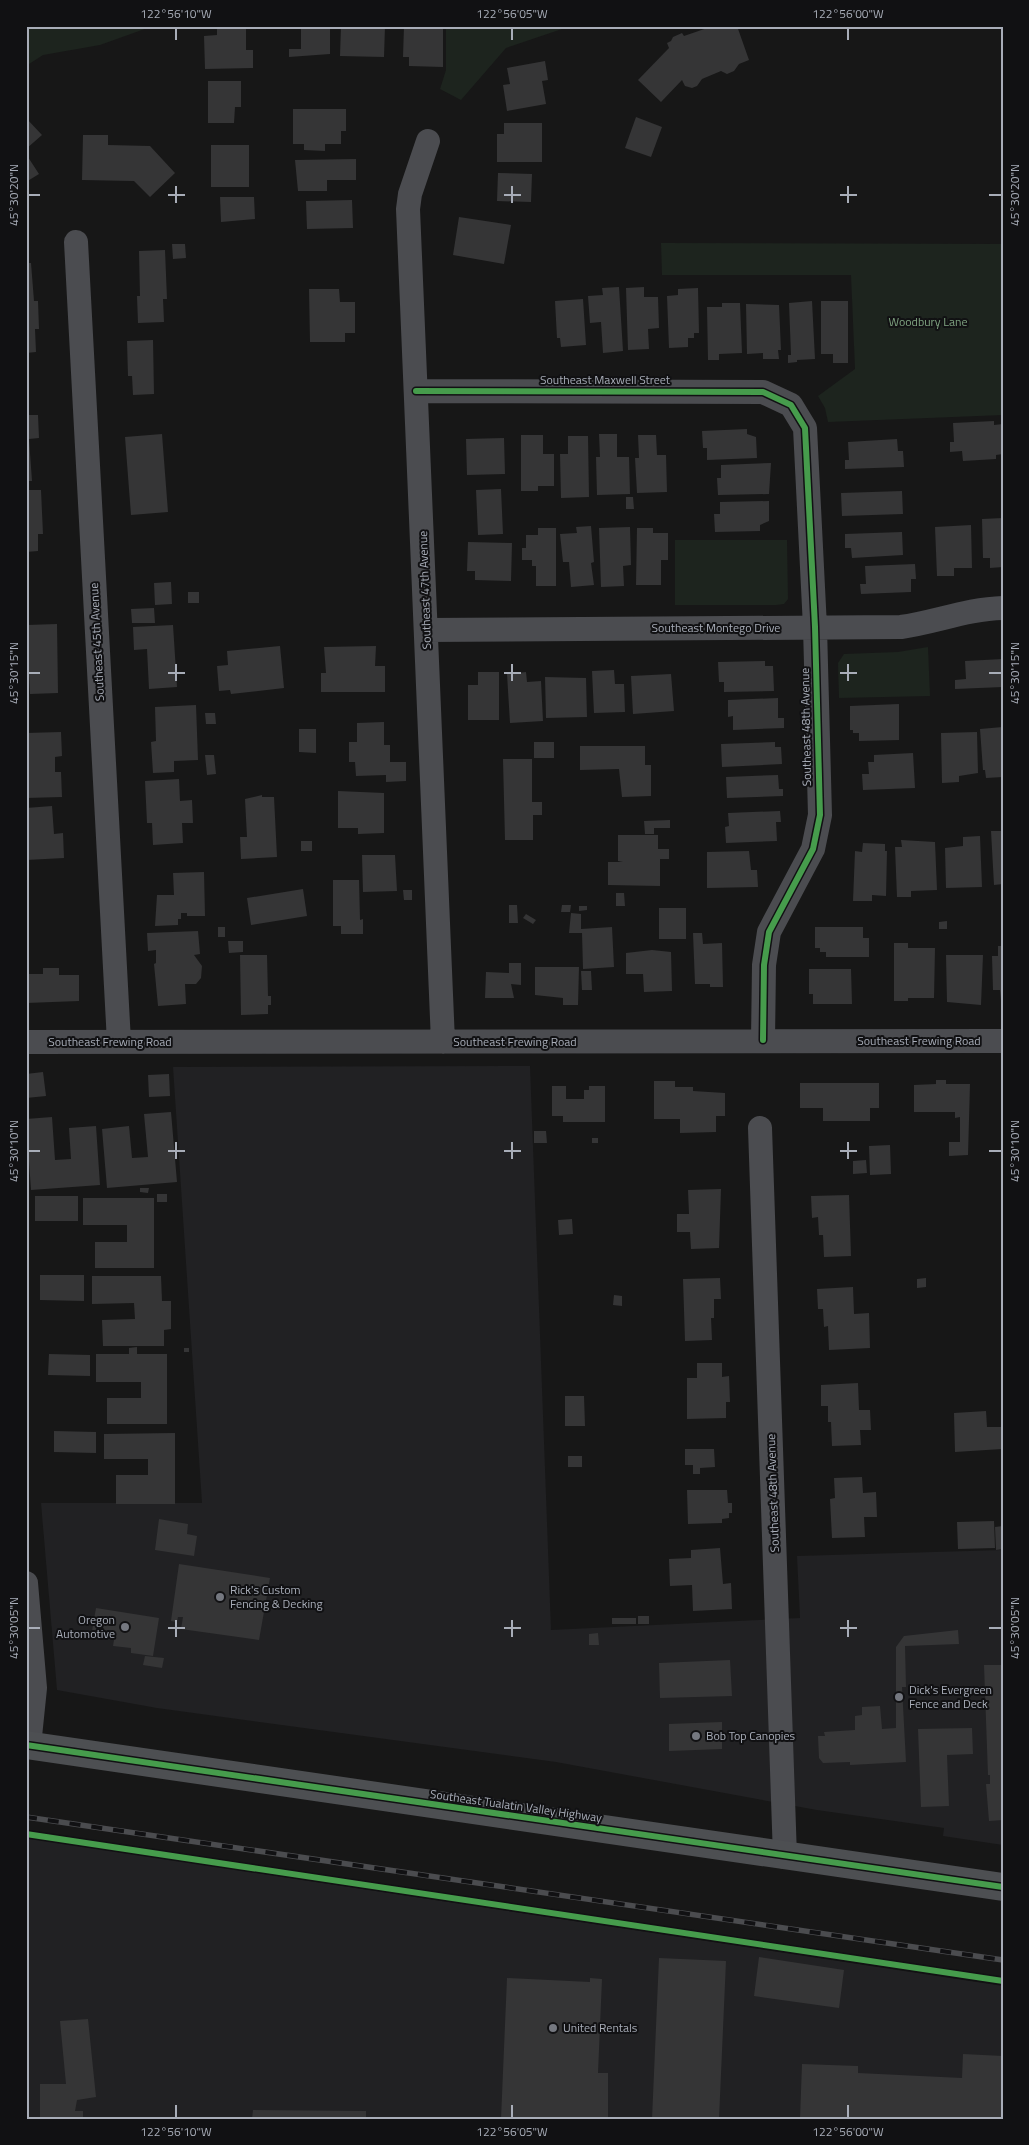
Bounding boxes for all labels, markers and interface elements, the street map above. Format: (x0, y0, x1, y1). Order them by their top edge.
text: 122°56'10"W (140, 4, 212, 23)
text: 122°56'05"W (476, 4, 548, 23)
text: 122°56'00"W (812, 4, 884, 23)
text: 45°30'20"N (4, 164, 23, 226)
text: 45°30'20"N (1005, 164, 1024, 226)
park label: Woodbury Lane (889, 312, 967, 331)
street label: Southeast Maxwell Street (540, 370, 671, 389)
street label: Southeast 47th Avenue (413, 530, 436, 650)
street label: Southeast 45th Avenue (84, 582, 109, 702)
street label: Southeast Montego Drive (652, 618, 780, 637)
text: 45°30'15"N (4, 642, 23, 704)
text: 45°30'15"N (1005, 642, 1024, 704)
street label: Southeast 48th Avenue (795, 668, 816, 786)
street label: Southeast Frewing Road (857, 1031, 981, 1050)
street label: Southeast Frewing Road (48, 1032, 172, 1051)
street label: Southeast Frewing Road (453, 1032, 577, 1051)
text: 45°30'10"N (4, 1120, 23, 1182)
text: 45°30'10"N (1005, 1120, 1024, 1182)
street label: Southeast 48th Avenue (761, 1433, 784, 1553)
place label: Rick's Custom Fencing & Decking (230, 1580, 323, 1613)
marker: Rick's Custom Fencing & Decking (214, 1591, 226, 1603)
text: 45°30'05"N (4, 1597, 23, 1659)
text: 45°30'05"N (1005, 1597, 1024, 1659)
place label: Oregon Automotive (56, 1610, 115, 1643)
marker: Oregon Automotive (119, 1621, 131, 1633)
place label: Dick's Evergreen Fence and Deck (909, 1680, 992, 1713)
marker: Dick's Evergreen Fence and Deck (893, 1691, 905, 1703)
place label: Bob Top Canopies (706, 1726, 796, 1745)
marker: Bob Top Canopies (690, 1730, 702, 1742)
street label: Southeast Tualatin Valley Highway (429, 1784, 603, 1827)
place label: United Rentals (563, 2018, 638, 2037)
marker: United Rentals (547, 2022, 559, 2034)
text: 122°56'10"W (140, 2122, 212, 2141)
text: 122°56'05"W (476, 2122, 548, 2141)
text: 122°56'00"W (812, 2122, 884, 2141)

